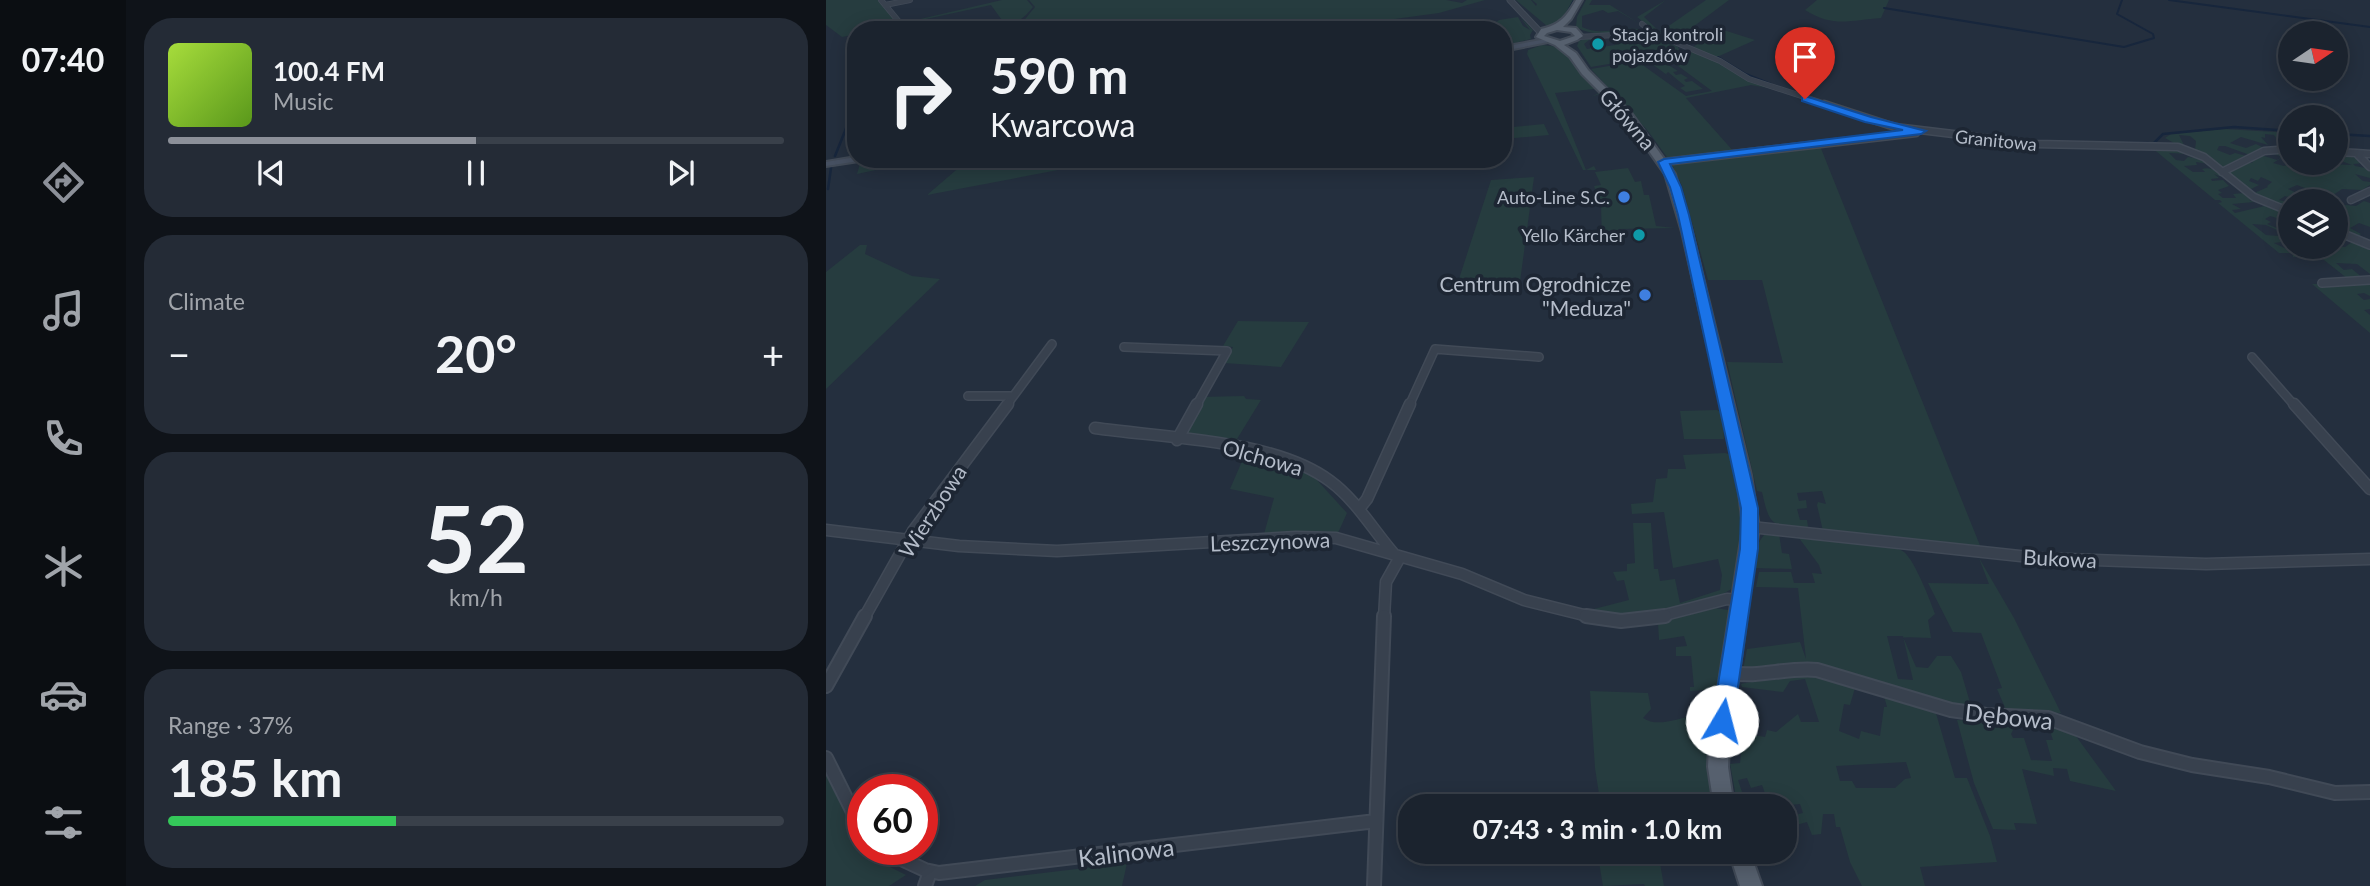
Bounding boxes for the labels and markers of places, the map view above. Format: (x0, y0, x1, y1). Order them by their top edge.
place label: Stacja kontroli pojazdów (1612, 23, 1723, 66)
pin (1775, 27, 1835, 99)
marker: Stacja kontroli pojazdów (1590, 36, 1606, 52)
place label: Auto-Line S.C. (1497, 186, 1610, 208)
marker: Auto-Line S.C. (1616, 189, 1632, 205)
place label: Yello Kärcher (1521, 224, 1625, 246)
marker: Yello Kärcher (1631, 227, 1647, 243)
place label: Centrum Ogrodnicze "Meduza" (1439, 271, 1631, 320)
marker: Centrum Ogrodnicze "Meduza" (1637, 287, 1653, 303)

